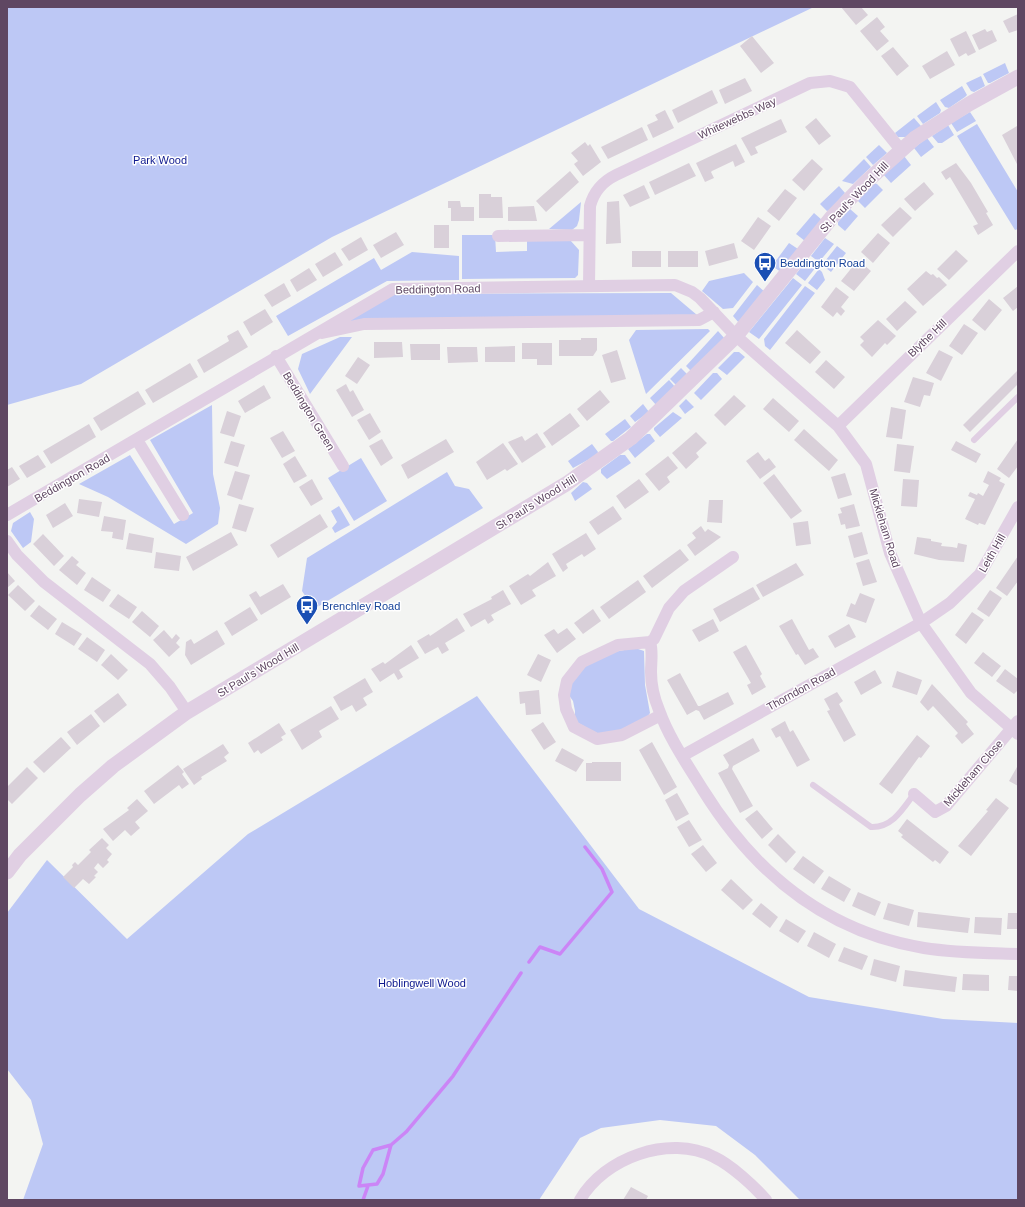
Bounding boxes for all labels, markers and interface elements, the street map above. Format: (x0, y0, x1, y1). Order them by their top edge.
street label: Whitewebbs Way (696, 94, 778, 141)
park label: Park Wood (133, 154, 187, 166)
street label: St Paul's Wood Hill (817, 159, 891, 235)
bus stop icon: Beddington Road (752, 250, 778, 283)
place label: Beddington Road (780, 257, 865, 269)
street label: Beddington Road (395, 282, 481, 296)
street label: Blythe Hill (905, 317, 949, 359)
street label: Beddington Green (281, 370, 337, 452)
street label: Beddington Road (32, 452, 112, 504)
street label: St Paul's Wood Hill (493, 472, 579, 532)
street label: Mickleham Road (867, 487, 903, 569)
street label: Leith Hill (976, 532, 1008, 574)
bus stop icon: Brenchley Road (294, 593, 320, 626)
place label: Brenchley Road (322, 600, 400, 612)
street label: St Paul's Wood Hill (215, 641, 301, 699)
street label: Thorndon Road (765, 665, 837, 713)
street label: Mickleham Close (941, 737, 1005, 809)
park label: Hoblingwell Wood (378, 977, 466, 989)

